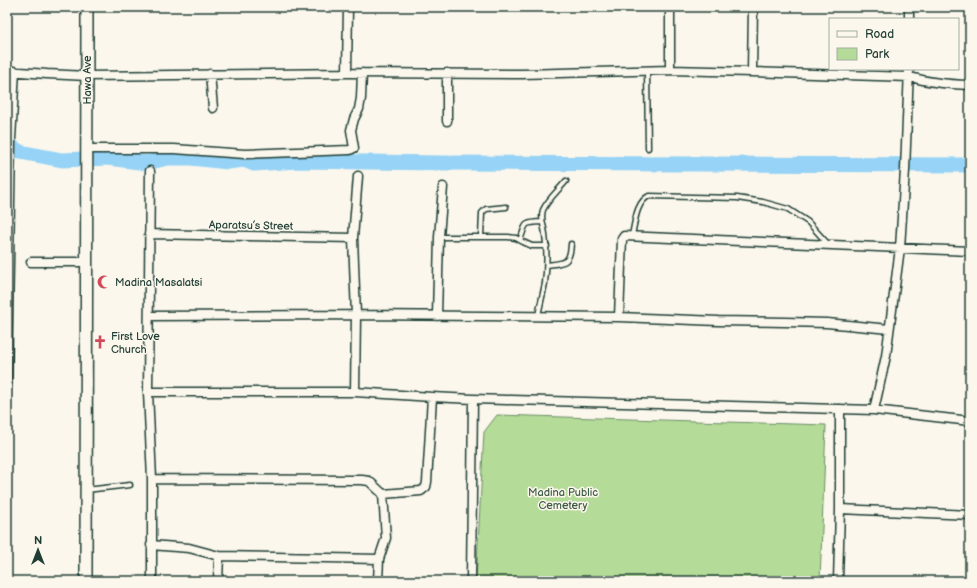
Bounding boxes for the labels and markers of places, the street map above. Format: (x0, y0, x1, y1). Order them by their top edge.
mosque icon: Madina Masalatsi (96, 274, 112, 290)
place label: Madina Masalatsi (115, 276, 202, 289)
place label: First Love Church (111, 330, 160, 356)
church icon: First Love Church (92, 334, 108, 350)

